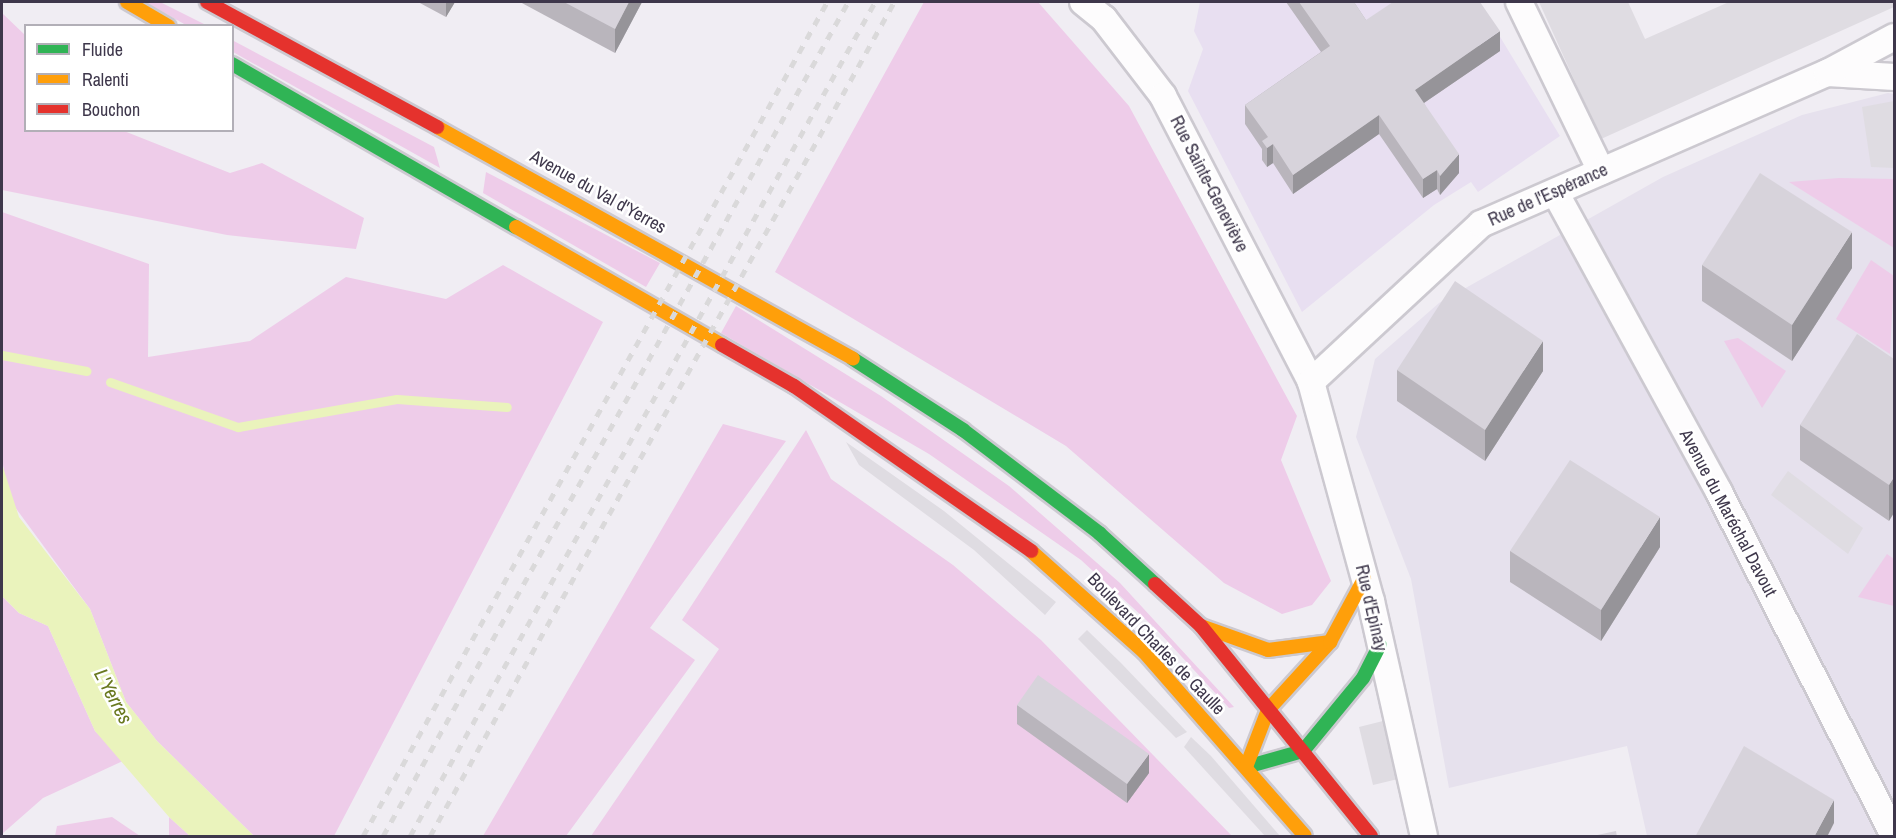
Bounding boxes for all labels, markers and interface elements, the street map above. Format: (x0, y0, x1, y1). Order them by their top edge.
legend (24, 24, 234, 132)
text: Fluide (82, 37, 123, 62)
text: Ralenti (82, 67, 129, 92)
text: Bouchon (82, 97, 140, 122)
street label: Rue Sainte-Geneviève (1165, 112, 1253, 256)
street label: Avenue du Val d'Yerres (526, 146, 670, 238)
street label: Rue de l'Espérance (1485, 159, 1611, 231)
street label: Avenue du Maréchal Davout (1675, 426, 1781, 600)
street label: Rue d'Epinay (1351, 563, 1391, 653)
street label: Boulevard Charles de Gaulle (1083, 569, 1229, 719)
water label: L'Yerres (90, 664, 138, 728)

